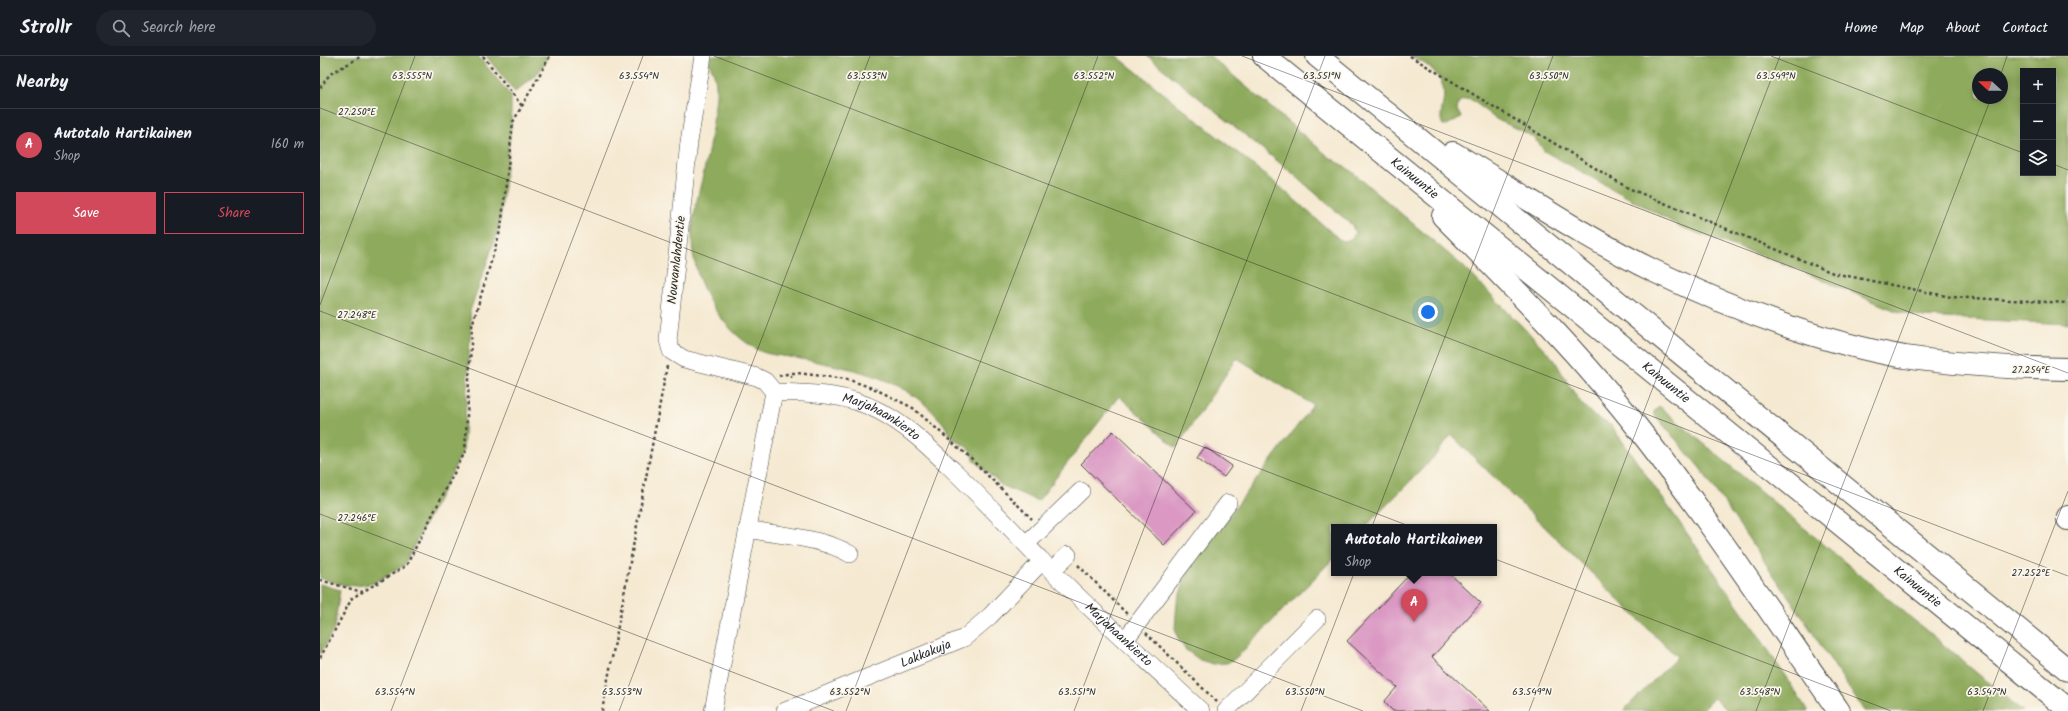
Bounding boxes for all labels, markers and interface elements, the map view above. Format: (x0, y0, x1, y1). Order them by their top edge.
search box (96, 10, 376, 46)
text: Strollr (20, 13, 72, 43)
text: Search here (142, 16, 216, 40)
icon: search (110, 17, 132, 39)
text: Home (1844, 17, 1878, 39)
text: Map (1900, 17, 1924, 39)
text: About (1946, 17, 1980, 39)
text: Contact (2002, 17, 2048, 39)
text: 63.555°N (392, 68, 432, 84)
text: 63.554°N (619, 68, 659, 84)
text: 63.553°N (847, 68, 887, 84)
text: 63.552°N (1074, 68, 1114, 84)
text: 63.551°N (1303, 68, 1341, 84)
text: 63.550°N (1529, 68, 1569, 84)
text: 63.549°N (1756, 68, 1796, 84)
north arrow (1972, 68, 2008, 104)
map controls (2020, 68, 2056, 176)
button: + (2020, 68, 2056, 104)
text: Nearby (16, 69, 68, 96)
text: 27.250°E (338, 104, 377, 120)
button: − (2020, 104, 2056, 140)
text: Autotalo Hartikainen (54, 122, 192, 146)
text: A (25, 134, 33, 155)
text: 160 m (271, 134, 304, 155)
button: layers (2020, 140, 2056, 176)
text: Shop (54, 146, 80, 167)
street label: Kainuuntie (1386, 152, 1444, 205)
button: Save (16, 192, 156, 234)
button: Share (164, 192, 304, 234)
street label: Nouvanlahdentie (662, 215, 692, 305)
your location (1418, 302, 1438, 322)
text: 27.248°E (337, 307, 378, 323)
street label: Kainuuntie (1637, 356, 1695, 409)
text: 27.254°E (2012, 362, 2052, 378)
street label: Marjahaankierto (840, 388, 925, 446)
text: 27.246°E (338, 510, 378, 526)
popup (1331, 524, 1497, 576)
text: Autotalo Hartikainen (1345, 528, 1483, 552)
text: Shop (1345, 552, 1371, 573)
street label: Kainuuntie (1889, 561, 1947, 613)
text: 27.252°E (2011, 565, 2052, 581)
pin: A (1401, 589, 1427, 622)
street label: Marjahaankierto (1080, 597, 1158, 672)
street label: Lakkakuja (897, 634, 954, 673)
text: 63.554°N (375, 684, 415, 700)
text: 63.553°N (602, 684, 642, 700)
text: 63.552°N (830, 684, 870, 700)
text: 63.551°N (1058, 684, 1096, 700)
text: 63.550°N (1285, 684, 1325, 700)
text: 63.549°N (1512, 684, 1552, 700)
text: 63.548°N (1740, 684, 1781, 700)
text: 63.547°N (1967, 684, 2007, 700)

